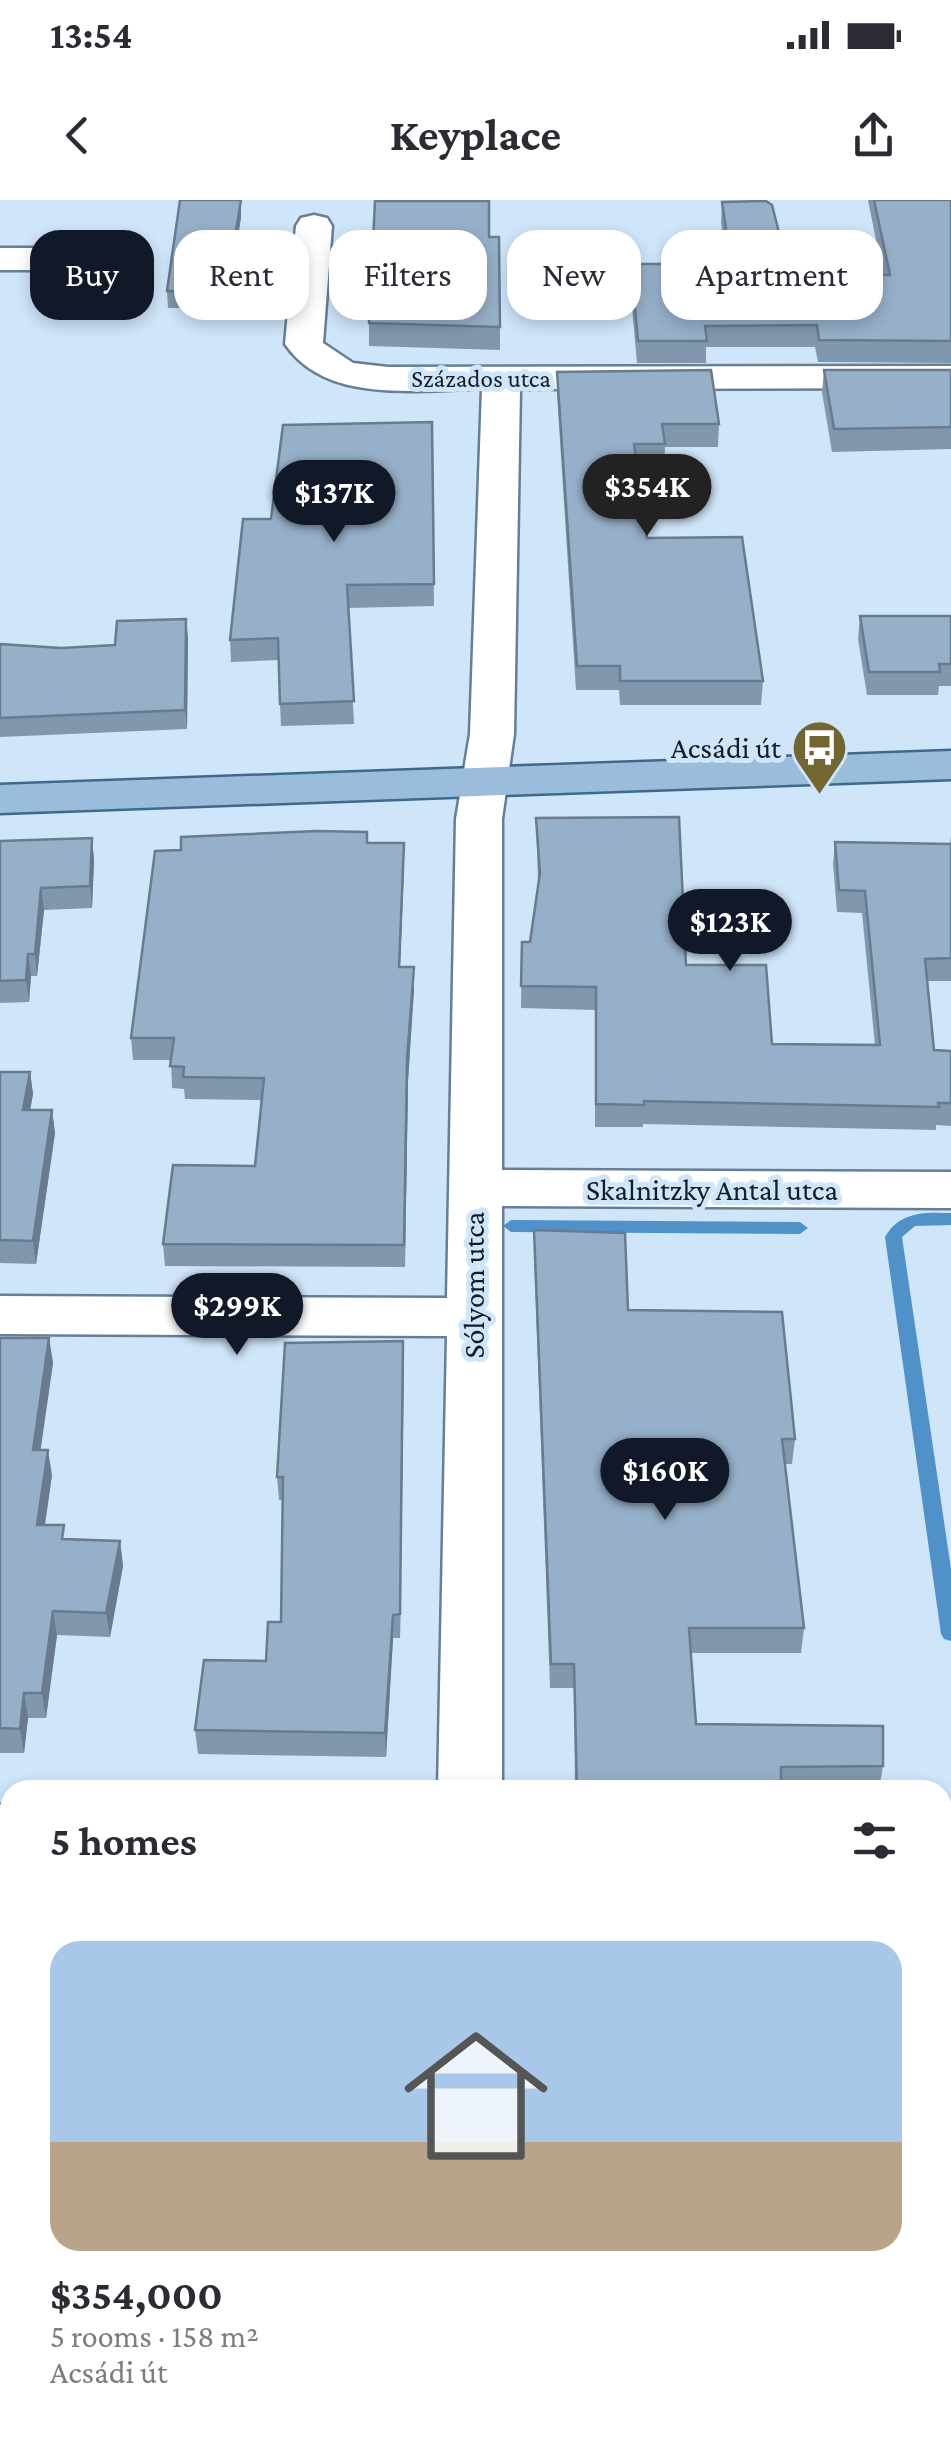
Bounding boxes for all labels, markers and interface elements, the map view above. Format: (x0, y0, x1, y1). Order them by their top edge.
text: 13:54 (50, 14, 132, 56)
icon: back (50, 108, 105, 163)
icon: share (846, 108, 901, 163)
text: Keyplace (390, 110, 561, 160)
chip: Buy (30, 230, 154, 320)
chip: Rent (174, 230, 309, 320)
chip: Filters (329, 230, 487, 320)
chip: New (507, 230, 641, 320)
chip: Apartment (661, 230, 883, 320)
street label: Százados utca (411, 365, 551, 392)
pin: $354K (577, 454, 717, 539)
pin: $137K (264, 460, 404, 545)
text: $354K (605, 468, 690, 504)
text: $137K (294, 474, 374, 510)
bus stop icon: Acsádi út (790, 718, 850, 797)
place label: Acsádi út (671, 731, 782, 764)
pin: $123K (660, 889, 800, 974)
text: $123K (690, 903, 770, 939)
street label: Skalnitzky Antal utca (586, 1173, 838, 1207)
street label: Sólyom utca (457, 1211, 491, 1358)
pin: $299K (167, 1273, 307, 1358)
text: $299K (193, 1287, 281, 1323)
pin: $160K (595, 1438, 735, 1523)
text: $160K (622, 1452, 708, 1488)
icon: filters (847, 1813, 902, 1868)
text: 5 homes (50, 1817, 197, 1864)
icon: home (386, 2006, 566, 2186)
text: $354,000 (50, 2271, 223, 2318)
text: 5 rooms · 158 m² (50, 2318, 259, 2354)
text: Acsádi út (50, 2354, 168, 2390)

